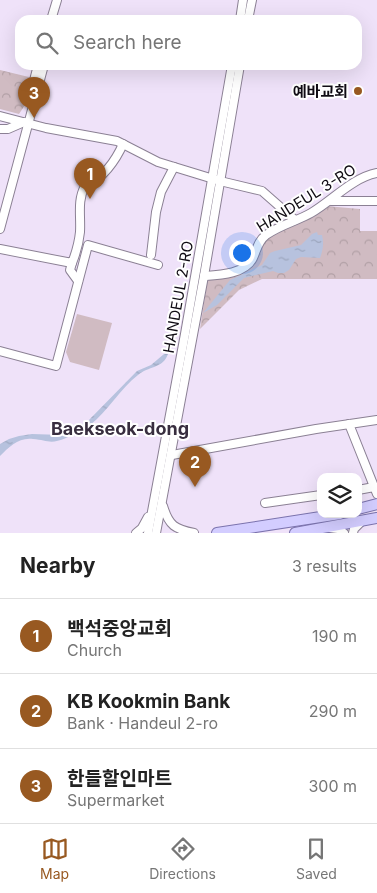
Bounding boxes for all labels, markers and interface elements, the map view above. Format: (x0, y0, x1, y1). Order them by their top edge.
search box (15, 15, 362, 70)
icon: search (33, 29, 61, 57)
text: Search here (73, 31, 182, 54)
pin: 3 (18, 77, 50, 118)
place label: 예바교회 (293, 82, 348, 101)
marker: 예바교회 (352, 85, 364, 97)
pin: 1 (74, 158, 106, 199)
street label: HANDEUL 3-RO (253, 160, 359, 236)
street label: HANDEUL 2-RO (159, 239, 197, 355)
your location (229, 240, 255, 266)
district label: Baekseok-dong (51, 418, 189, 439)
pin: 2 (179, 446, 211, 487)
map controls (317, 473, 362, 518)
button: layers (317, 473, 362, 518)
text: Nearby (20, 553, 95, 578)
text: 3 results (292, 556, 357, 576)
text: 백석중앙교회 (67, 617, 172, 640)
text: 1 (33, 626, 39, 646)
text: 190 m (312, 626, 357, 646)
text: Church (67, 640, 122, 660)
text: KB Kookmin Bank (67, 690, 230, 713)
text: 2 (31, 701, 41, 721)
text: 290 m (309, 701, 357, 721)
text: Bank · Handeul 2-ro (67, 713, 218, 733)
text: 한들할인마트 (67, 767, 172, 790)
text: 3 (31, 776, 41, 796)
text: 300 m (308, 776, 357, 796)
text: Supermarket (67, 790, 164, 810)
tab: Map (40, 835, 69, 882)
tab: Directions (149, 835, 216, 882)
tab: Saved (296, 835, 337, 882)

